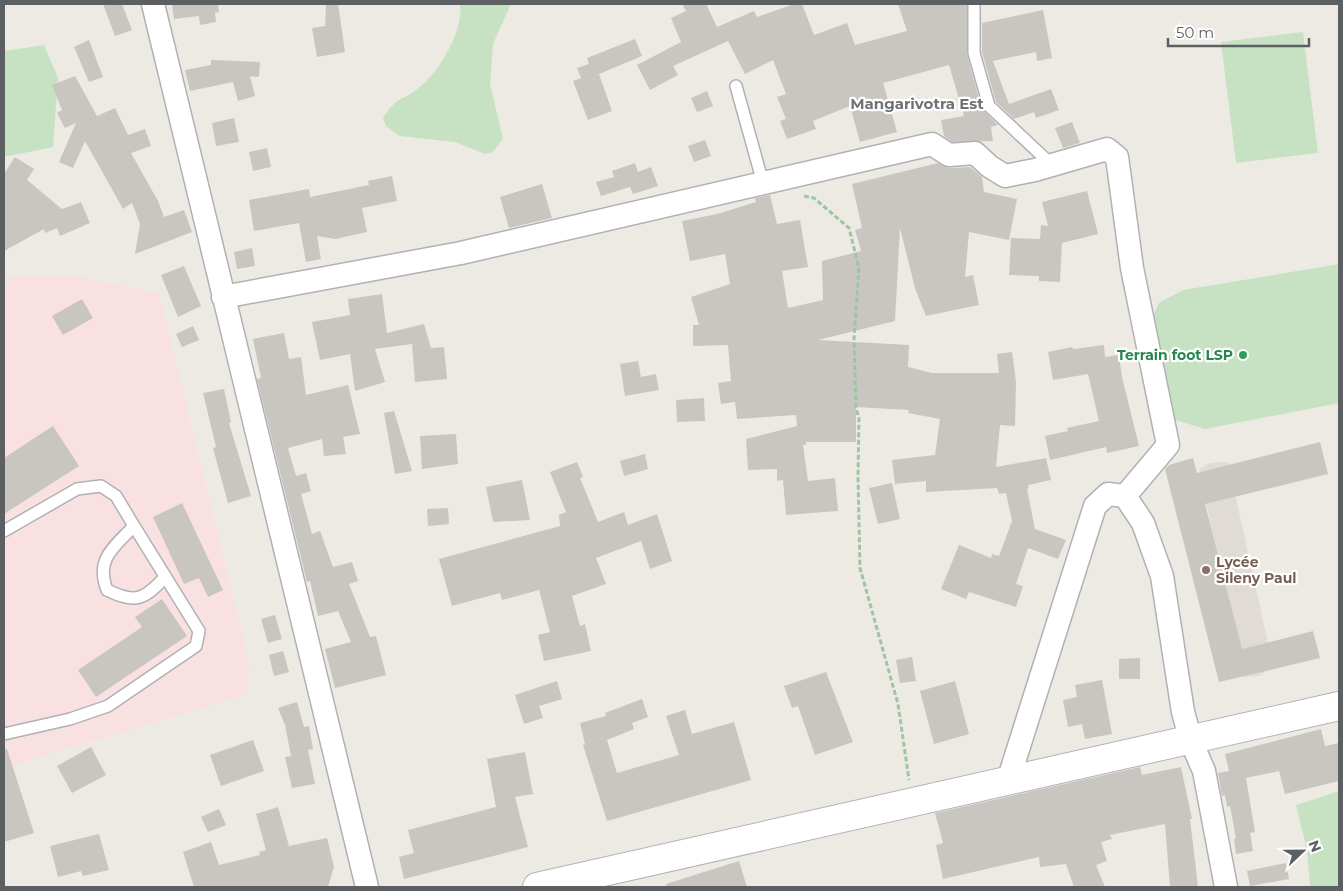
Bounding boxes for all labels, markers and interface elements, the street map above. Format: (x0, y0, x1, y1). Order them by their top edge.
scale bar (1168, 15, 1309, 47)
text: 50 m (1176, 23, 1214, 42)
district label: Mangarivotra Est (850, 94, 984, 113)
place label: Terrain foot LSP (1117, 346, 1233, 364)
marker: Terrain foot LSP (1237, 349, 1249, 361)
place label: Lycée Sileny Paul (1216, 553, 1297, 587)
marker: Lycée Sileny Paul (1200, 564, 1212, 576)
north arrow (1278, 826, 1328, 876)
text: N (1305, 838, 1326, 855)

